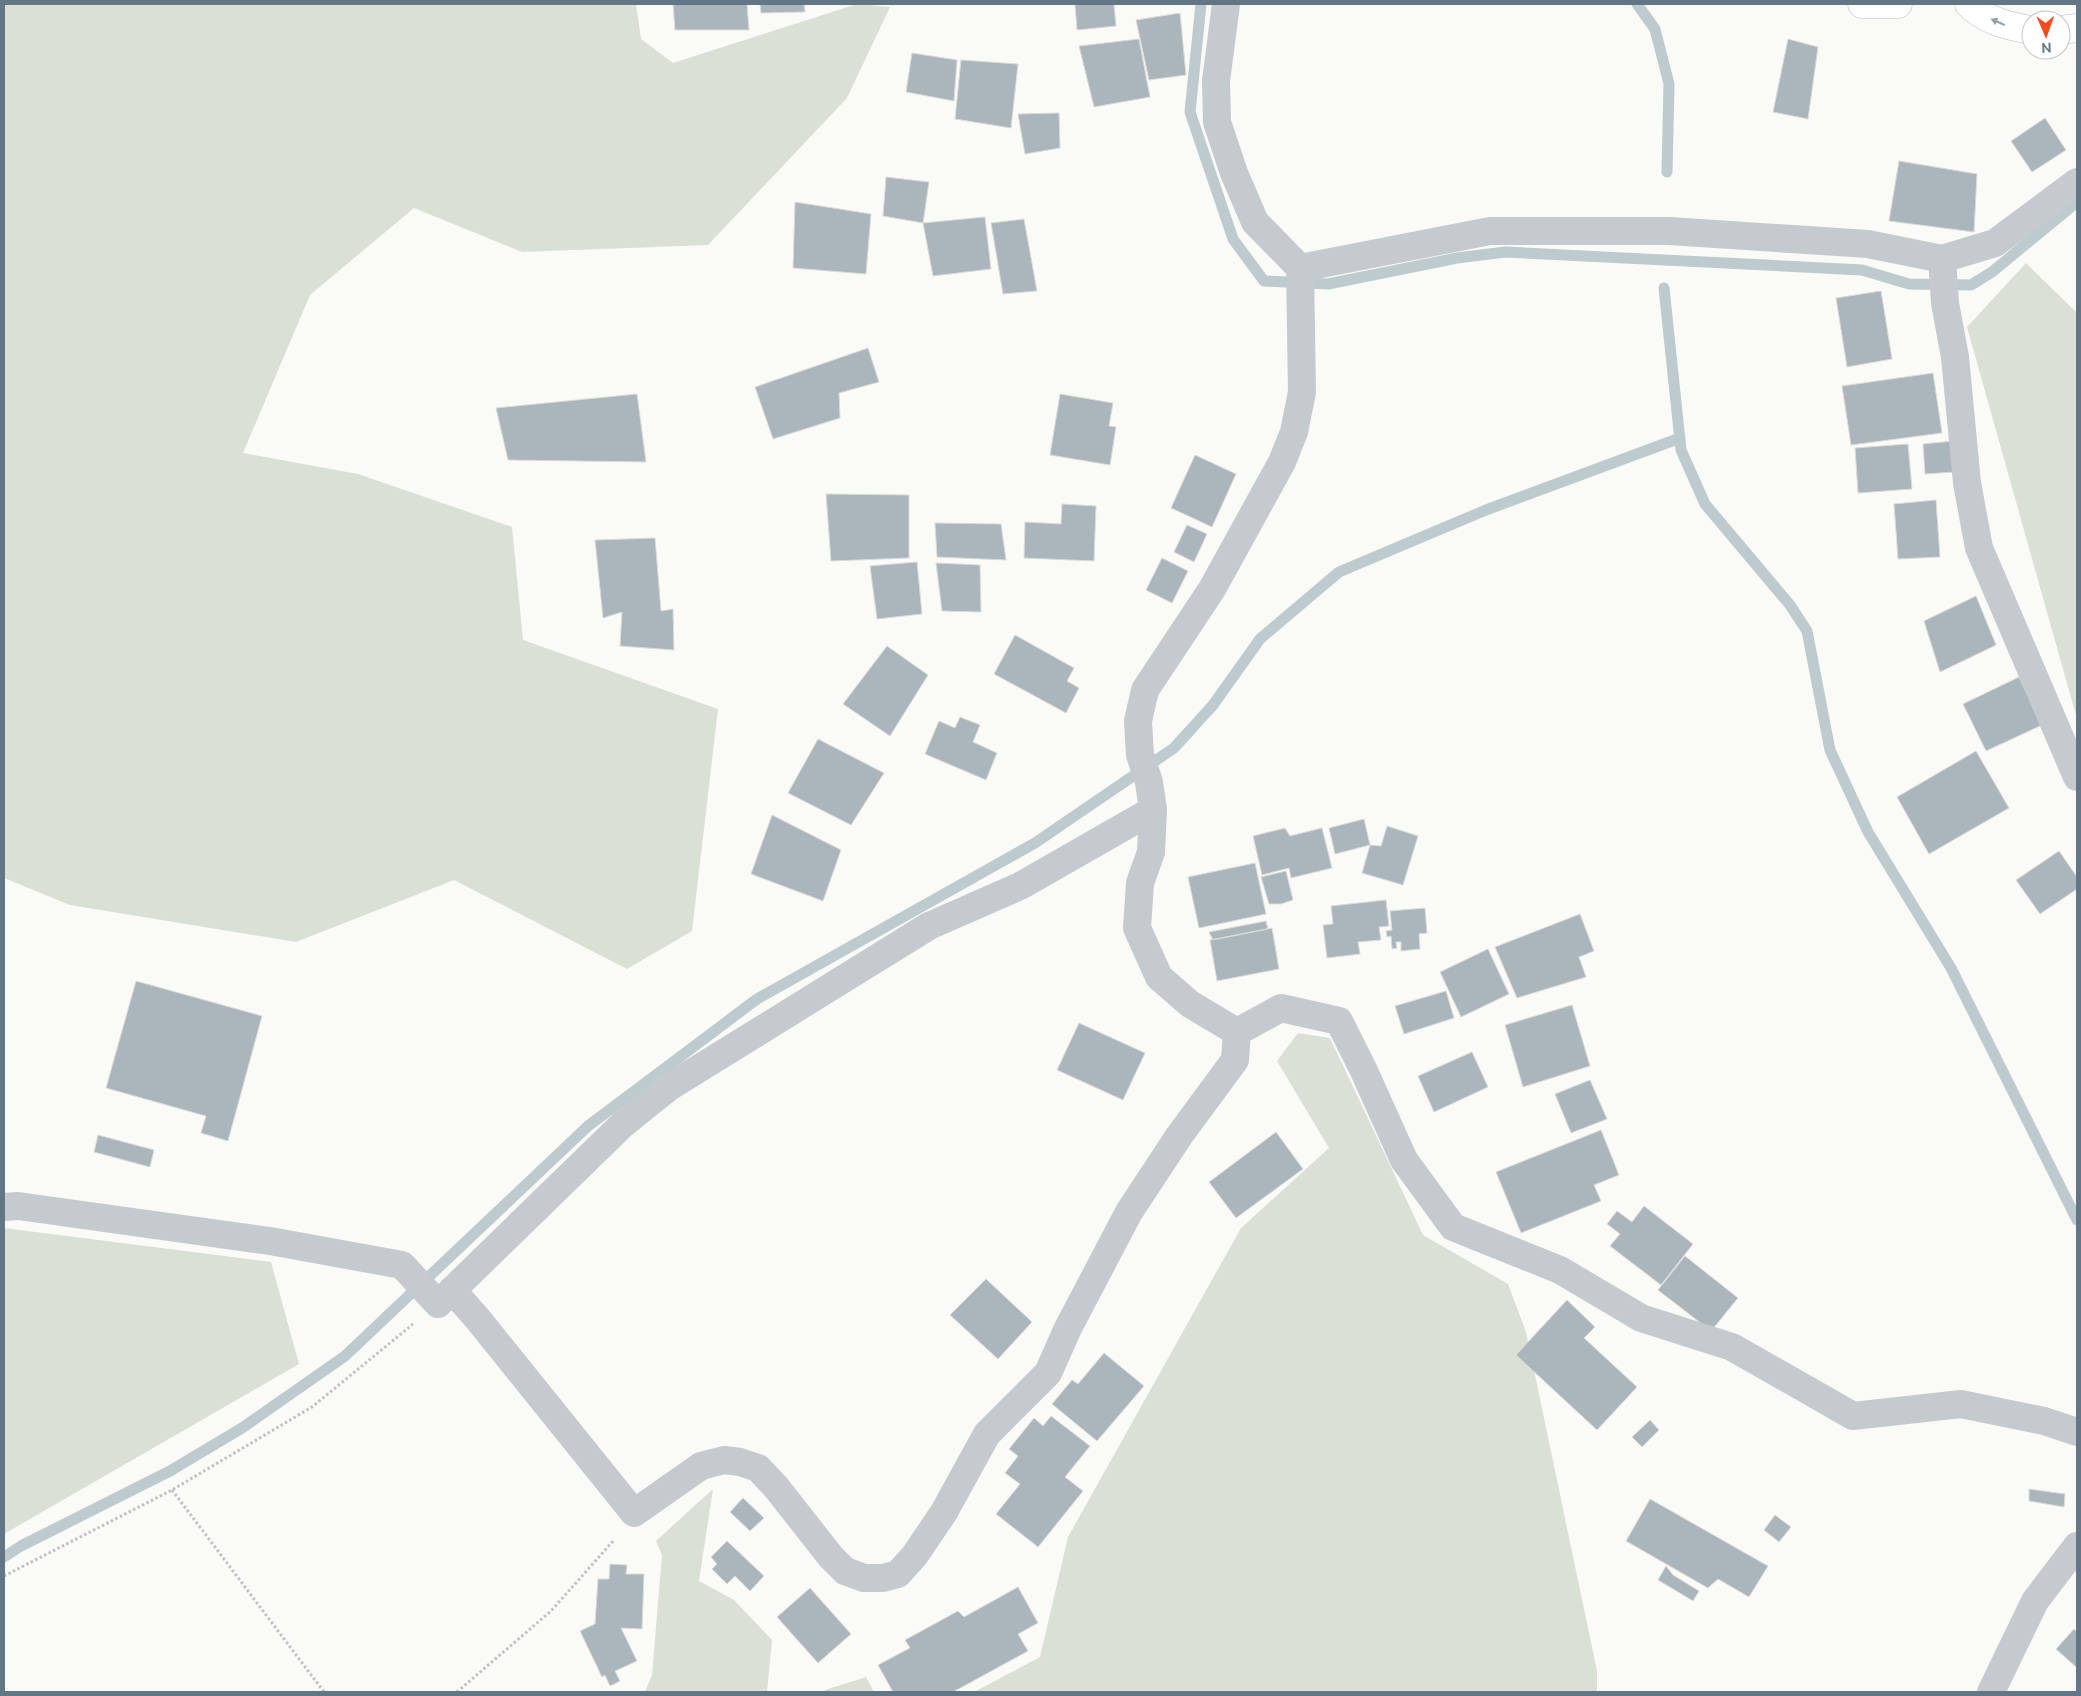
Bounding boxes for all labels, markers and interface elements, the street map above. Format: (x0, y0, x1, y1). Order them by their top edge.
north arrow (2021, 10, 2071, 60)
one-way arrow (1990, 18, 2005, 26)
text: N (2041, 40, 2052, 56)

